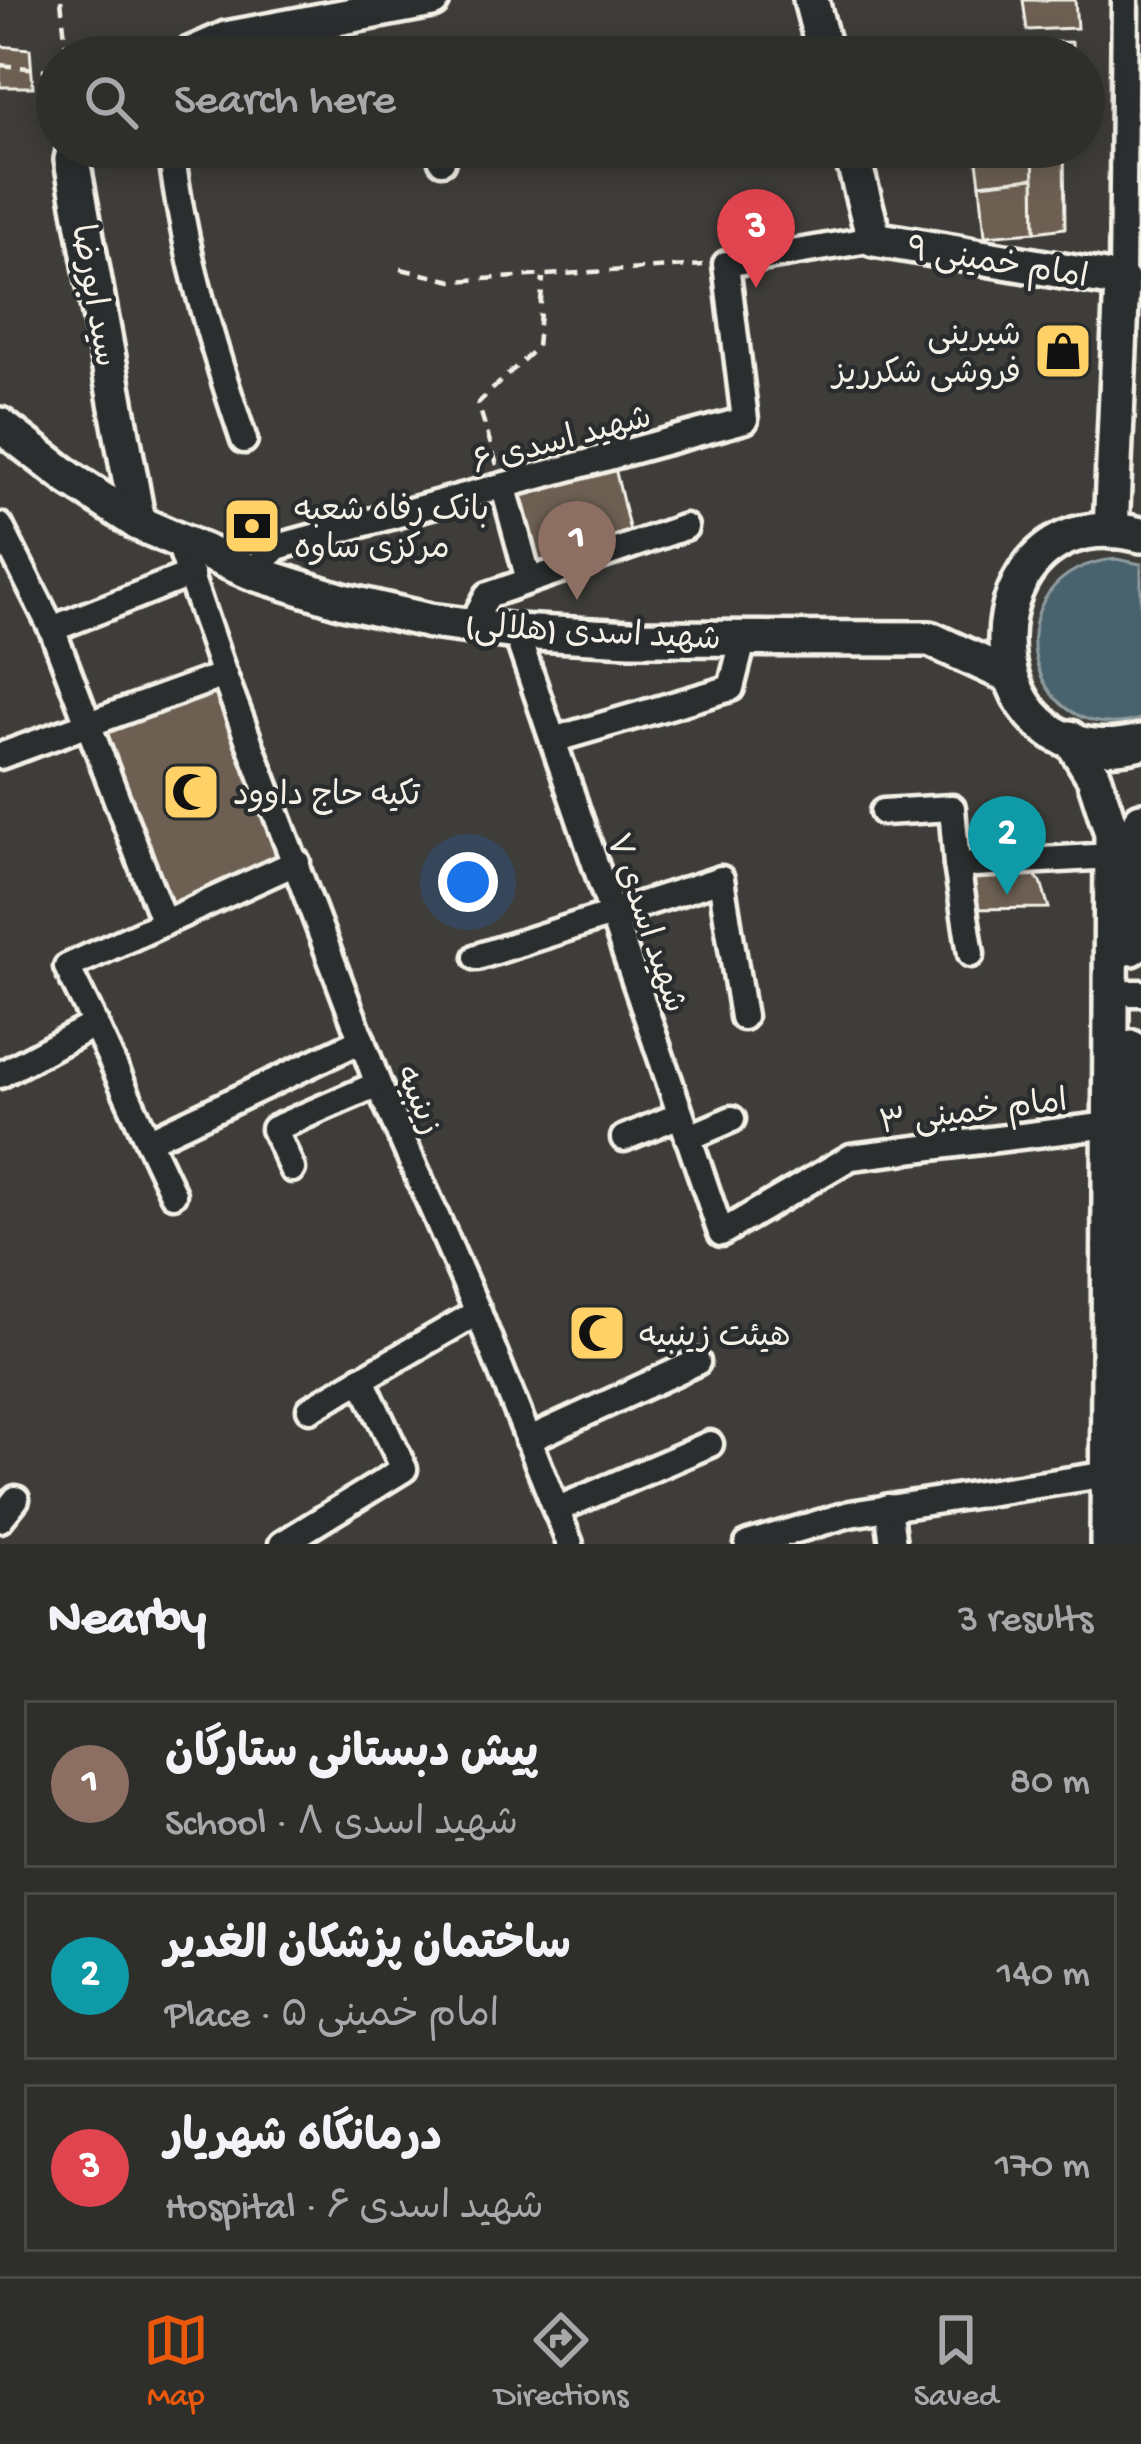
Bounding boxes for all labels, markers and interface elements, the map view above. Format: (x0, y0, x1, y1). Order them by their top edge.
search box (36, 36, 1105, 168)
icon: search (78, 69, 144, 135)
text: Search here (174, 76, 396, 129)
pin: 3 (717, 189, 795, 288)
street label: سید ابورضا (60, 222, 123, 370)
street label: امام خمینی ۹ (904, 232, 1091, 300)
place label: شیرینی فروشی شکرریز (830, 319, 1021, 395)
shop icon: شیرینی فروشی شکرریز (1032, 320, 1094, 382)
street label: شهید اسدی ۶ (469, 400, 656, 485)
place label: بانک رفاه شعبه مرکزی ساوه (294, 493, 489, 570)
bank icon: بانک رفاه شعبه مرکزی ساوه (221, 495, 283, 557)
pin: 1 (538, 501, 616, 600)
street label: شهید اسدی (هلالی) (464, 609, 722, 662)
mosque icon: تکیه حاج داوود (160, 761, 222, 823)
place label: تکیه حاج داوود (233, 778, 421, 817)
pin: 2 (968, 796, 1046, 895)
street label: شهید اسدی ۷ (595, 829, 693, 1019)
your location (438, 852, 498, 912)
street label: زینبیه (384, 1061, 447, 1142)
street label: امام خمینی ۳ (877, 1084, 1070, 1146)
mosque icon: هیئت زینبیه (566, 1302, 628, 1364)
place label: هیئت زینبیه (639, 1320, 791, 1358)
text: Nearby (48, 1592, 206, 1652)
text: 3 results (958, 1599, 1093, 1645)
text: پیش دبستانی ستارگان (165, 1730, 539, 1783)
text: 1 (82, 1761, 98, 1807)
text: 80 m (1010, 1761, 1090, 1807)
text: School · شهید اسدی ۸ (165, 1803, 518, 1849)
text: ساختمان پزشکان الغدیر (165, 1922, 571, 1975)
text: 2 (80, 1953, 100, 1999)
text: 140 m (997, 1953, 1090, 1999)
text: Place · امام خمینی ۵ (165, 1995, 499, 2041)
text: درمانگاه شهریار (165, 2114, 442, 2167)
text: 3 (80, 2145, 100, 2191)
text: 170 m (995, 2145, 1090, 2191)
text: Hospital · شهید اسدی ۶ (165, 2187, 544, 2233)
tab: Map (143, 2307, 209, 2417)
tab: Directions (494, 2307, 628, 2417)
tab: Saved (914, 2307, 998, 2417)

